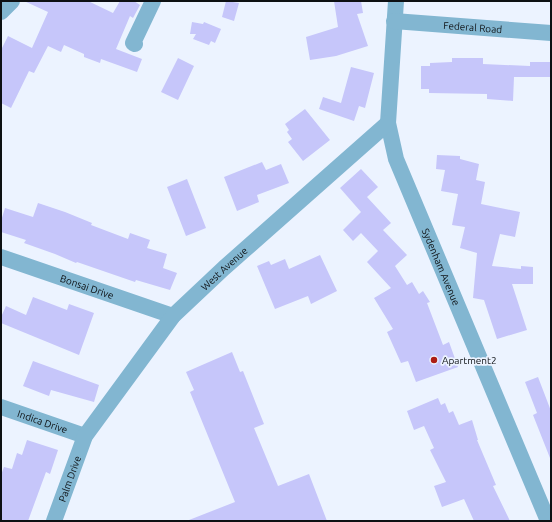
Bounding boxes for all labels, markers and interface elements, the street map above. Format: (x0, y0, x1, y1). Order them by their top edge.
street label: Federal Road (443, 20, 503, 35)
street label: Sydenham Avenue (420, 227, 462, 307)
street label: West Avenue (199, 245, 250, 293)
street label: Bonsai Drive (59, 273, 115, 301)
marker: Apartment2 (429, 355, 439, 365)
place label: Apartment2 (442, 355, 497, 366)
street label: Indica Drive (16, 408, 69, 436)
street label: Palm Drive (56, 454, 83, 503)

